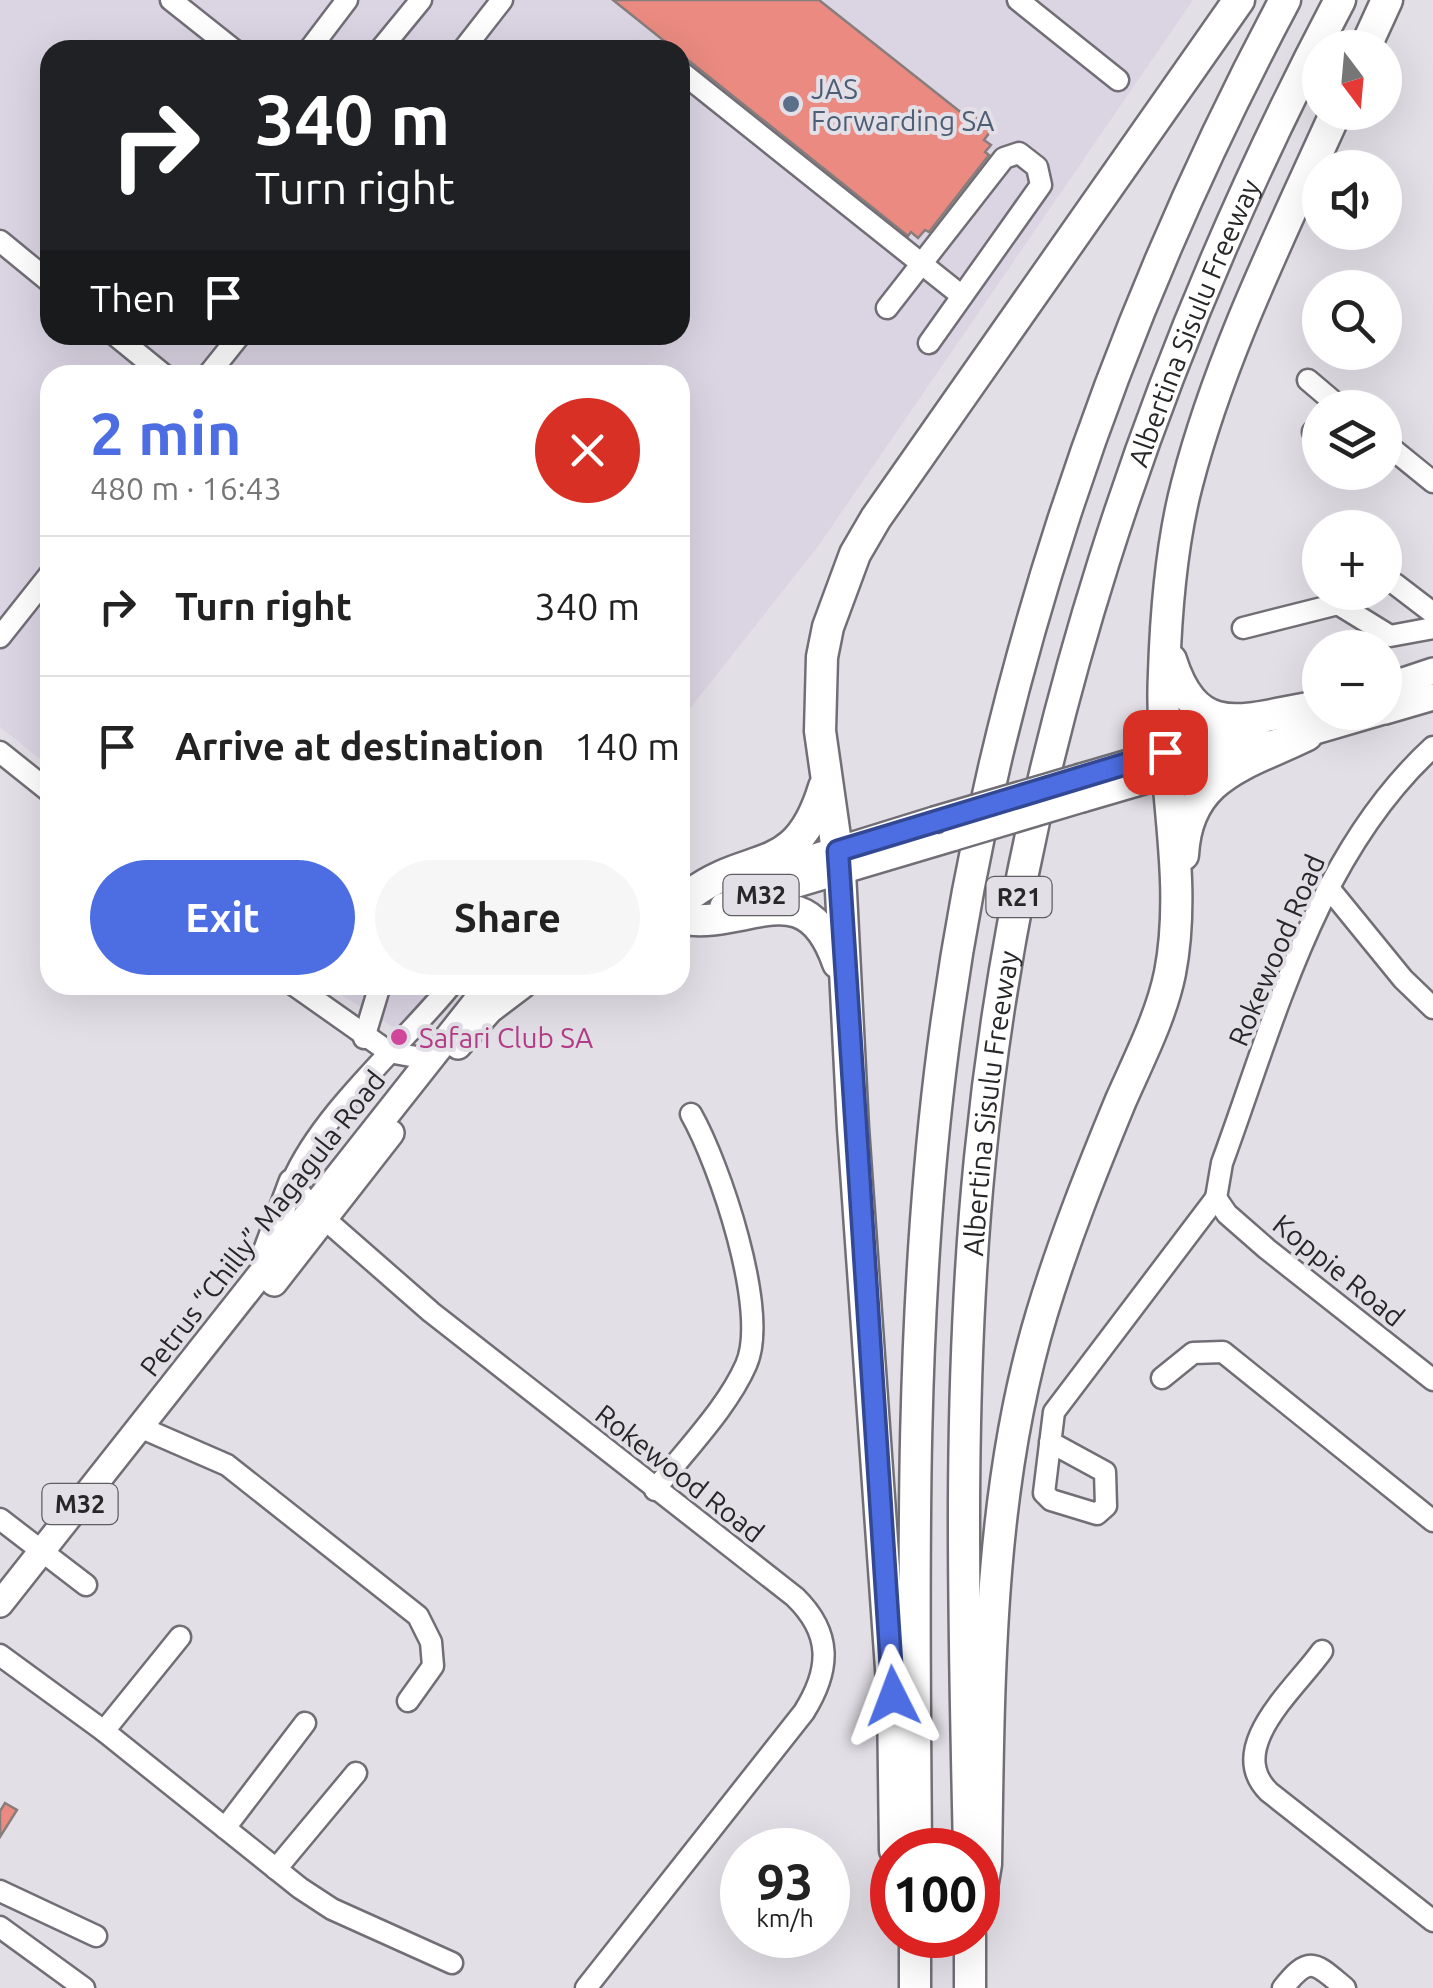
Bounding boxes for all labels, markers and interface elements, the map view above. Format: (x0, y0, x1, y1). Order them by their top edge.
north arrow (1302, 30, 1402, 130)
map controls (1302, 30, 1402, 730)
place label: JAS Forwarding SA (811, 73, 995, 136)
icon: right (90, 80, 220, 210)
text: 340 m (255, 80, 450, 158)
marker: JAS Forwarding SA (780, 93, 802, 115)
button: sound (1302, 150, 1402, 250)
text: Turn right (255, 162, 455, 213)
street label: Albertina Sisulu Freeway (1121, 174, 1265, 470)
icon: arrive (196, 270, 251, 325)
button: search (1302, 270, 1402, 370)
text: Then (90, 277, 176, 319)
button: layers (1302, 390, 1402, 490)
button: close (535, 398, 640, 503)
text: 2 min (90, 399, 242, 466)
text: 480 m · 16:43 (90, 470, 282, 506)
button: + (1302, 510, 1402, 610)
icon: right (90, 579, 145, 634)
text: Turn right (175, 585, 352, 627)
text: 340 m (534, 585, 640, 627)
button: − (1302, 630, 1402, 730)
pin (1123, 710, 1208, 795)
icon: arrive (90, 719, 145, 774)
text: Arrive at destination (175, 725, 544, 767)
text: 140 m (574, 725, 680, 767)
icon: arrive (1138, 725, 1193, 780)
street label: Rokewood Road (1222, 850, 1330, 1050)
button: Exit (90, 860, 355, 975)
button: Share (375, 860, 640, 975)
road number: M32 (724, 875, 798, 915)
road number: R21 (986, 877, 1052, 917)
street label: Albertina Sisulu Freeway (956, 948, 1024, 1257)
place label: Safari Club SA (419, 1022, 593, 1053)
marker: Safari Club SA (388, 1026, 410, 1048)
street label: Petrus “Chilly” Magagula Road (133, 1064, 391, 1382)
street label: Koppie Road (1267, 1208, 1411, 1332)
street label: Rokewood Road (590, 1398, 770, 1548)
road number: M32 (42, 1484, 118, 1524)
position arrow (841, 1644, 945, 1748)
speed limit sign: 100 (870, 1828, 1000, 1958)
text: 93 (757, 1853, 813, 1909)
text: km/h (756, 1904, 814, 1932)

